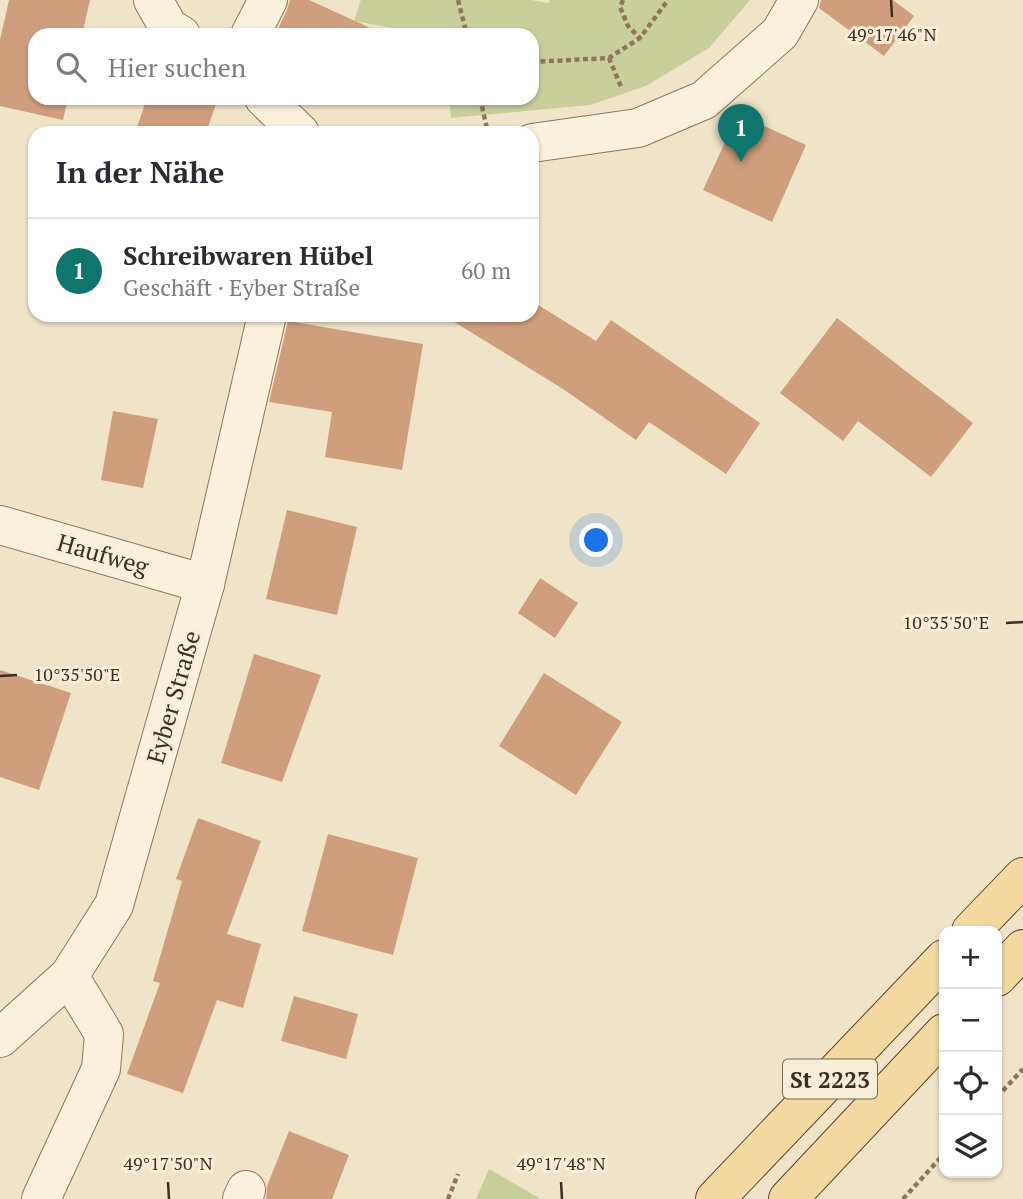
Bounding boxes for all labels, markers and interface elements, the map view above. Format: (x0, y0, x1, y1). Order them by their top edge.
text: 49°17'46"N (847, 22, 937, 46)
search box (28, 28, 539, 105)
icon: search (52, 48, 90, 86)
text: Hier suchen (108, 50, 246, 84)
pin: 1 (718, 104, 764, 162)
text: In der Nähe (56, 152, 224, 192)
text: Schreibwaren Hübel (123, 238, 373, 272)
text: 1 (73, 255, 86, 286)
text: 60 m (461, 255, 511, 286)
text: Geschäft · Eyber Straße (123, 272, 360, 303)
your location (579, 523, 613, 557)
street label: Haufweg (54, 526, 153, 582)
text: 10°35'50"E (903, 610, 989, 634)
street label: Eyber Straße (139, 627, 207, 767)
text: 10°35'50"E (34, 662, 120, 686)
map controls (939, 926, 1002, 1178)
button: + (939, 926, 1002, 989)
button: − (939, 989, 1002, 1052)
button: locate (939, 1052, 1002, 1115)
road number: St 2223 (783, 1060, 877, 1098)
button: layers (939, 1115, 1002, 1178)
text: 49°17'50"N (123, 1151, 213, 1175)
text: 49°17'48"N (516, 1151, 606, 1175)

